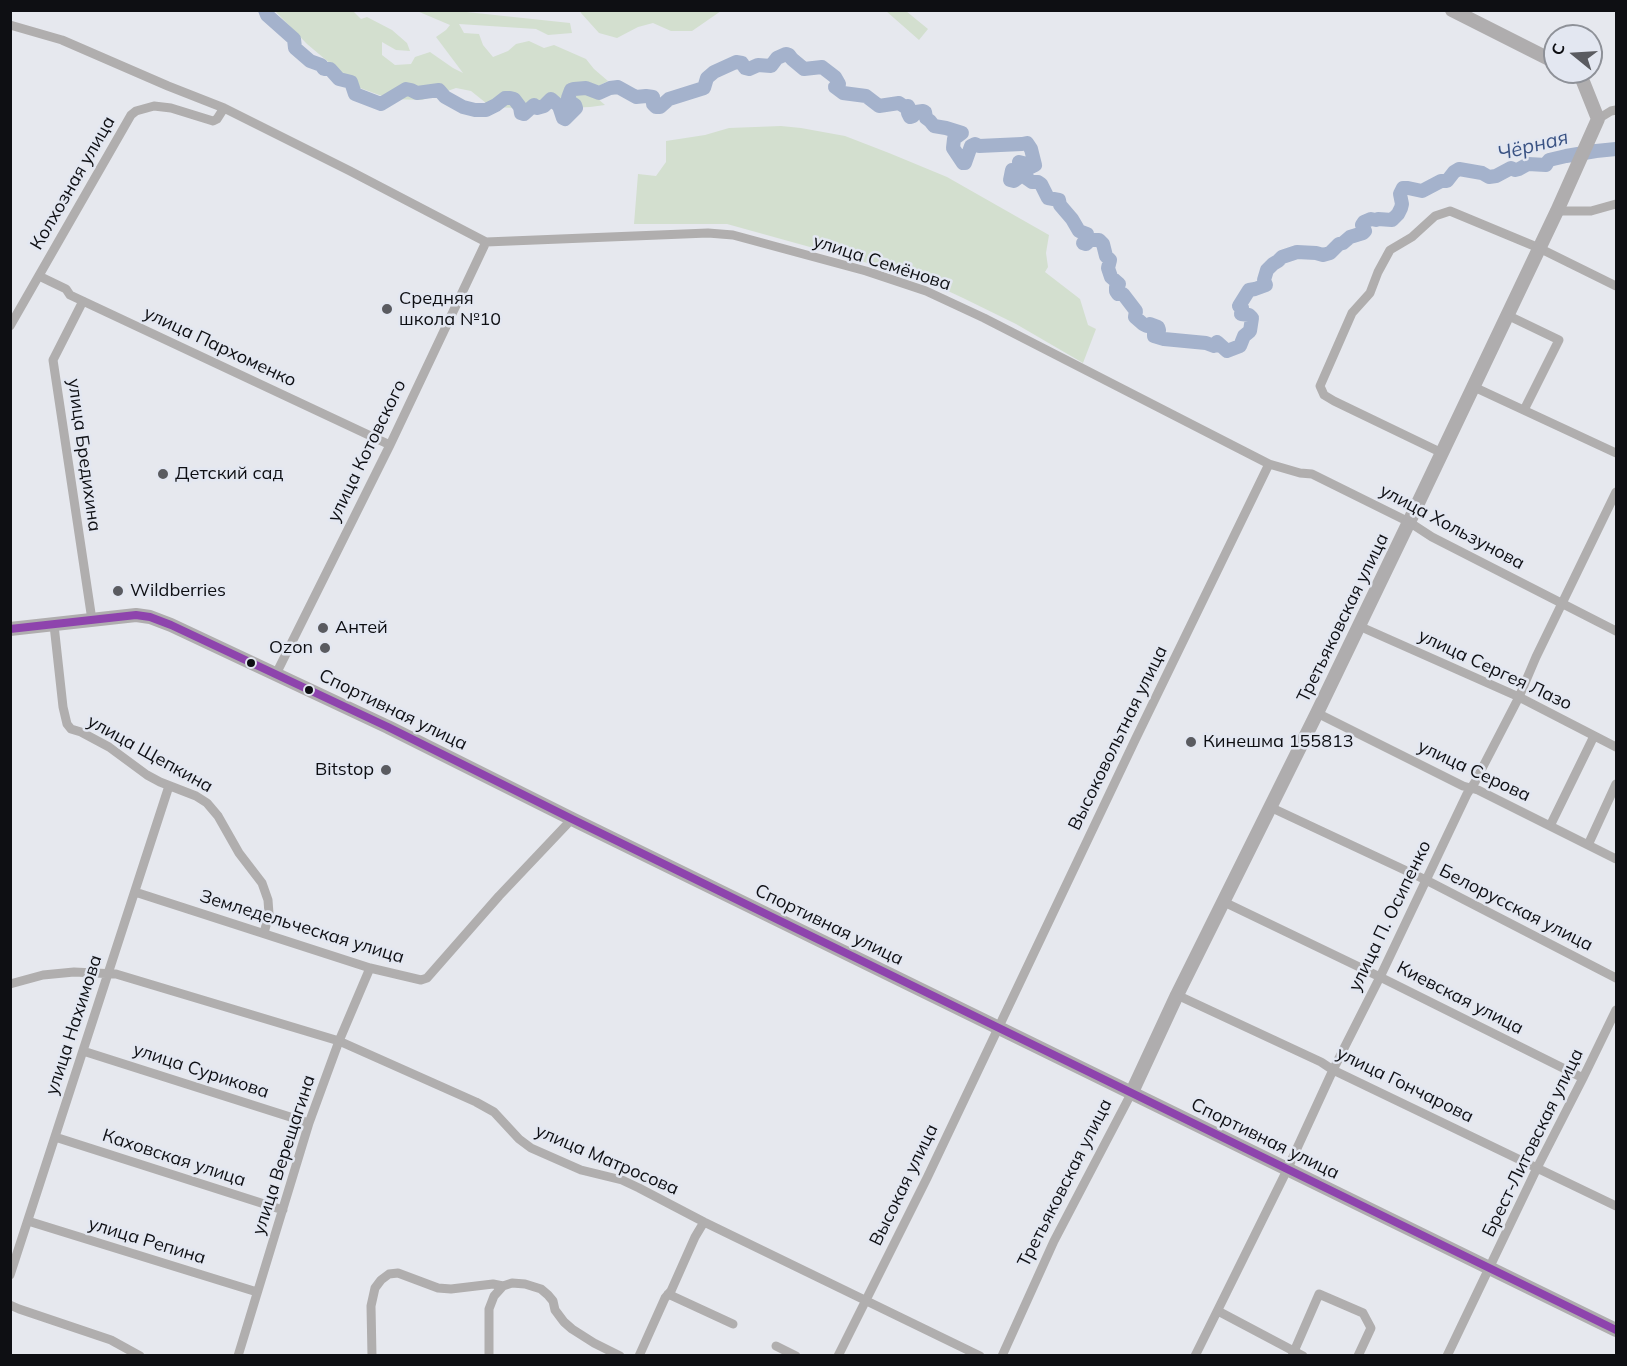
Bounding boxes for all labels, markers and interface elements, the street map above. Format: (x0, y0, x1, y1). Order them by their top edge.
north arrow (1543, 24, 1603, 84)
text: С (1547, 41, 1569, 57)
street label: Колхозная улица (26, 112, 120, 254)
water label: Чёрная (1495, 126, 1571, 166)
street label: улица Семёнова (810, 231, 954, 295)
place label: Средняя школа №10 (399, 288, 501, 330)
street label: улица Пархоменко (140, 302, 300, 392)
marker: Средняя школа №10 (380, 302, 394, 316)
street label: улица Котовского (323, 376, 411, 526)
street label: улица Бредихина (63, 377, 105, 533)
place label: Детский сад (175, 463, 283, 485)
marker: Детский сад (156, 467, 170, 481)
street label: улица Хользунова (1376, 480, 1528, 574)
street label: Третьяковская улица (1293, 530, 1393, 706)
place label: Wildberries (130, 580, 226, 602)
marker: Wildberries (111, 584, 125, 598)
place label: Антей (335, 617, 388, 639)
marker: Антей (316, 621, 330, 635)
street label: улица Сергея Лазо (1415, 625, 1575, 715)
place label: Ozon (269, 637, 313, 659)
marker: Ozon (318, 641, 332, 655)
street label: Высоковольтная улица (1064, 642, 1172, 834)
unlabelled marker (245, 657, 257, 669)
street label: Спортивная улица (315, 665, 471, 755)
unlabelled marker (303, 684, 315, 696)
street label: улица Щепкина (83, 711, 217, 797)
place label: Кинешма 155813 (1203, 731, 1354, 753)
marker: Кинешма 155813 (1184, 735, 1198, 749)
street label: улица Серова (1414, 735, 1534, 807)
place label: Bitstop (315, 759, 374, 781)
marker: Bitstop (379, 763, 393, 777)
street label: улица П. Осипенко (1344, 837, 1436, 995)
street label: Белорусская улица (1436, 860, 1596, 956)
street label: Спортивная улица (751, 880, 907, 970)
street label: Земледельческая улица (197, 886, 407, 968)
street label: улица Нахимова (41, 952, 107, 1098)
street label: Киевская улица (1393, 957, 1527, 1039)
street label: улица Сурикова (130, 1039, 272, 1103)
street label: улица Гончарова (1333, 1042, 1477, 1128)
street label: Брест-Литовская улица (1478, 1045, 1588, 1241)
street label: улица Верещагина (248, 1072, 320, 1238)
street label: Спортивная улица (1187, 1094, 1343, 1184)
street label: Третьяковская улица (1013, 1095, 1117, 1271)
street label: улица Матросова (532, 1120, 682, 1200)
street label: Высокая улица (865, 1121, 943, 1249)
street label: Каховская улица (99, 1125, 249, 1191)
street label: улица Репина (86, 1213, 208, 1269)

